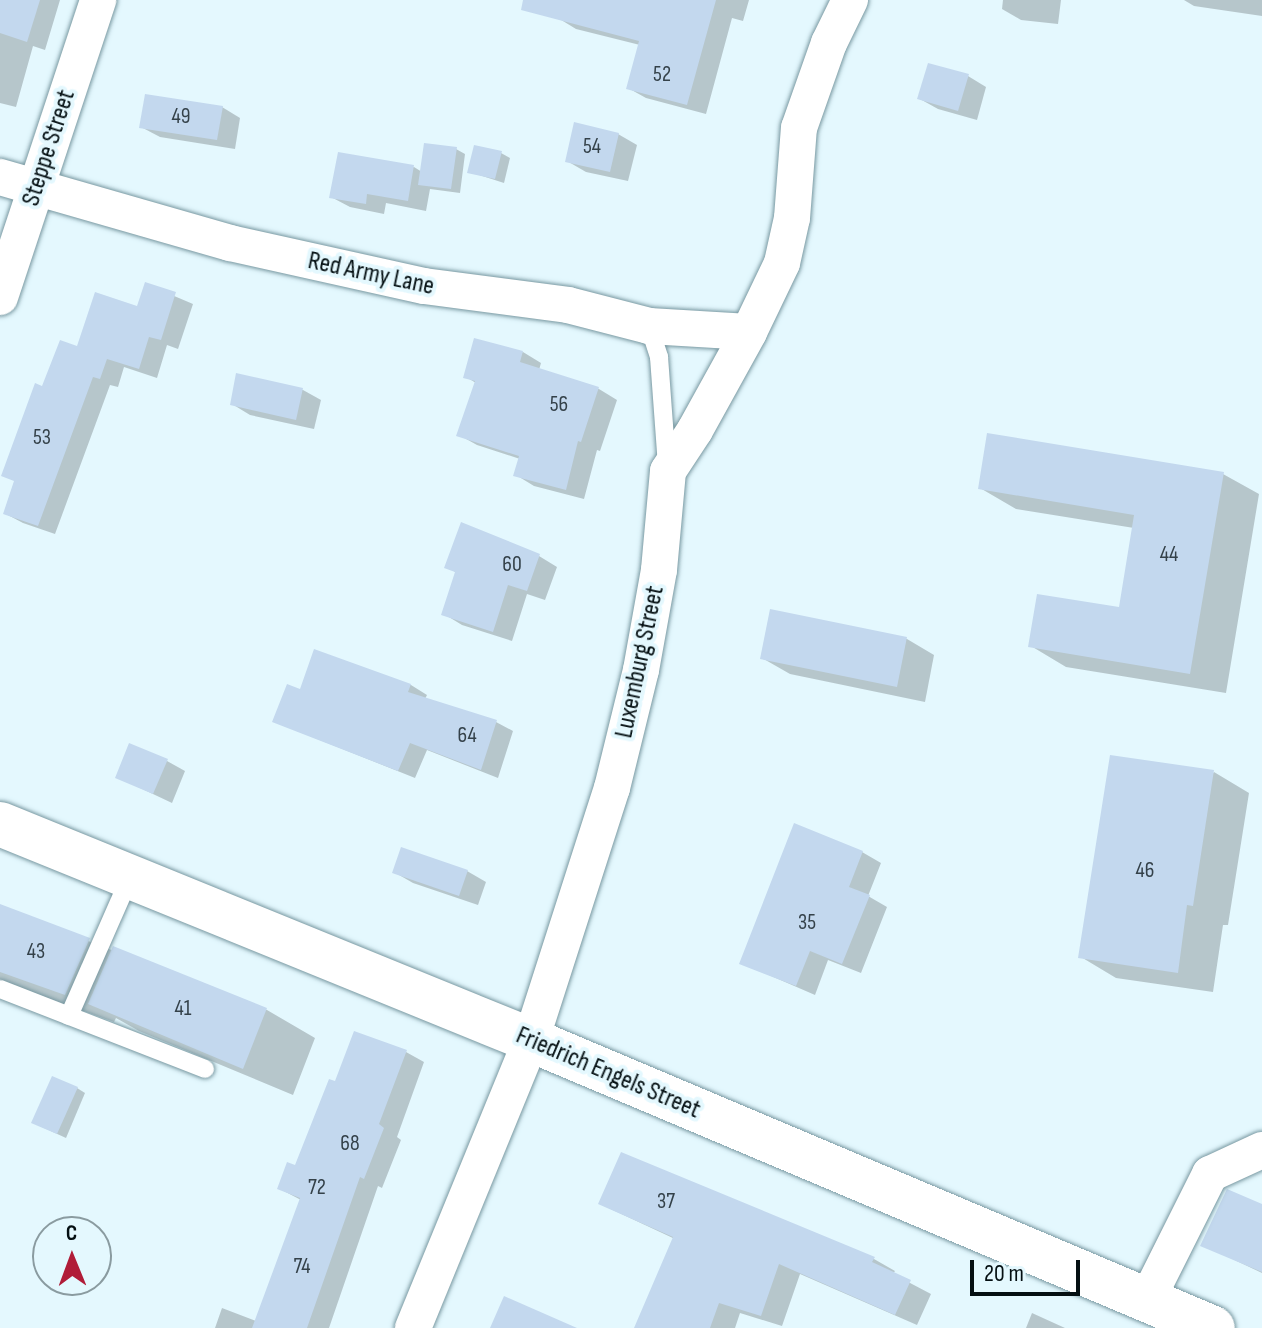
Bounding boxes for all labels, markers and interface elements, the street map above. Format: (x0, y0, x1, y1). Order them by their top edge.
house number: 52 (653, 62, 671, 88)
street label: Steppe Street (16, 86, 82, 210)
house number: 49 (172, 104, 190, 130)
house number: 54 (583, 134, 601, 160)
street label: Red Army Lane (305, 245, 437, 303)
house number: 56 (550, 392, 568, 418)
house number: 53 (33, 425, 51, 451)
house number: 44 (1160, 542, 1178, 568)
house number: 60 (502, 552, 522, 578)
street label: Luxemburg Street (609, 583, 671, 741)
house number: 64 (457, 723, 477, 749)
house number: 46 (1136, 858, 1154, 884)
house number: 35 (798, 910, 816, 936)
house number: 43 (27, 939, 45, 965)
house number: 41 (175, 996, 191, 1022)
street label: Friedrich Engels Street (511, 1020, 705, 1126)
house number: 68 (340, 1131, 360, 1157)
house number: 72 (308, 1175, 326, 1201)
house number: 37 (657, 1189, 675, 1215)
north arrow (32, 1216, 112, 1296)
text: С (66, 1220, 77, 1247)
scale bar (974, 1244, 1084, 1294)
house number: 74 (294, 1254, 310, 1280)
text: 20 m (984, 1259, 1024, 1288)

